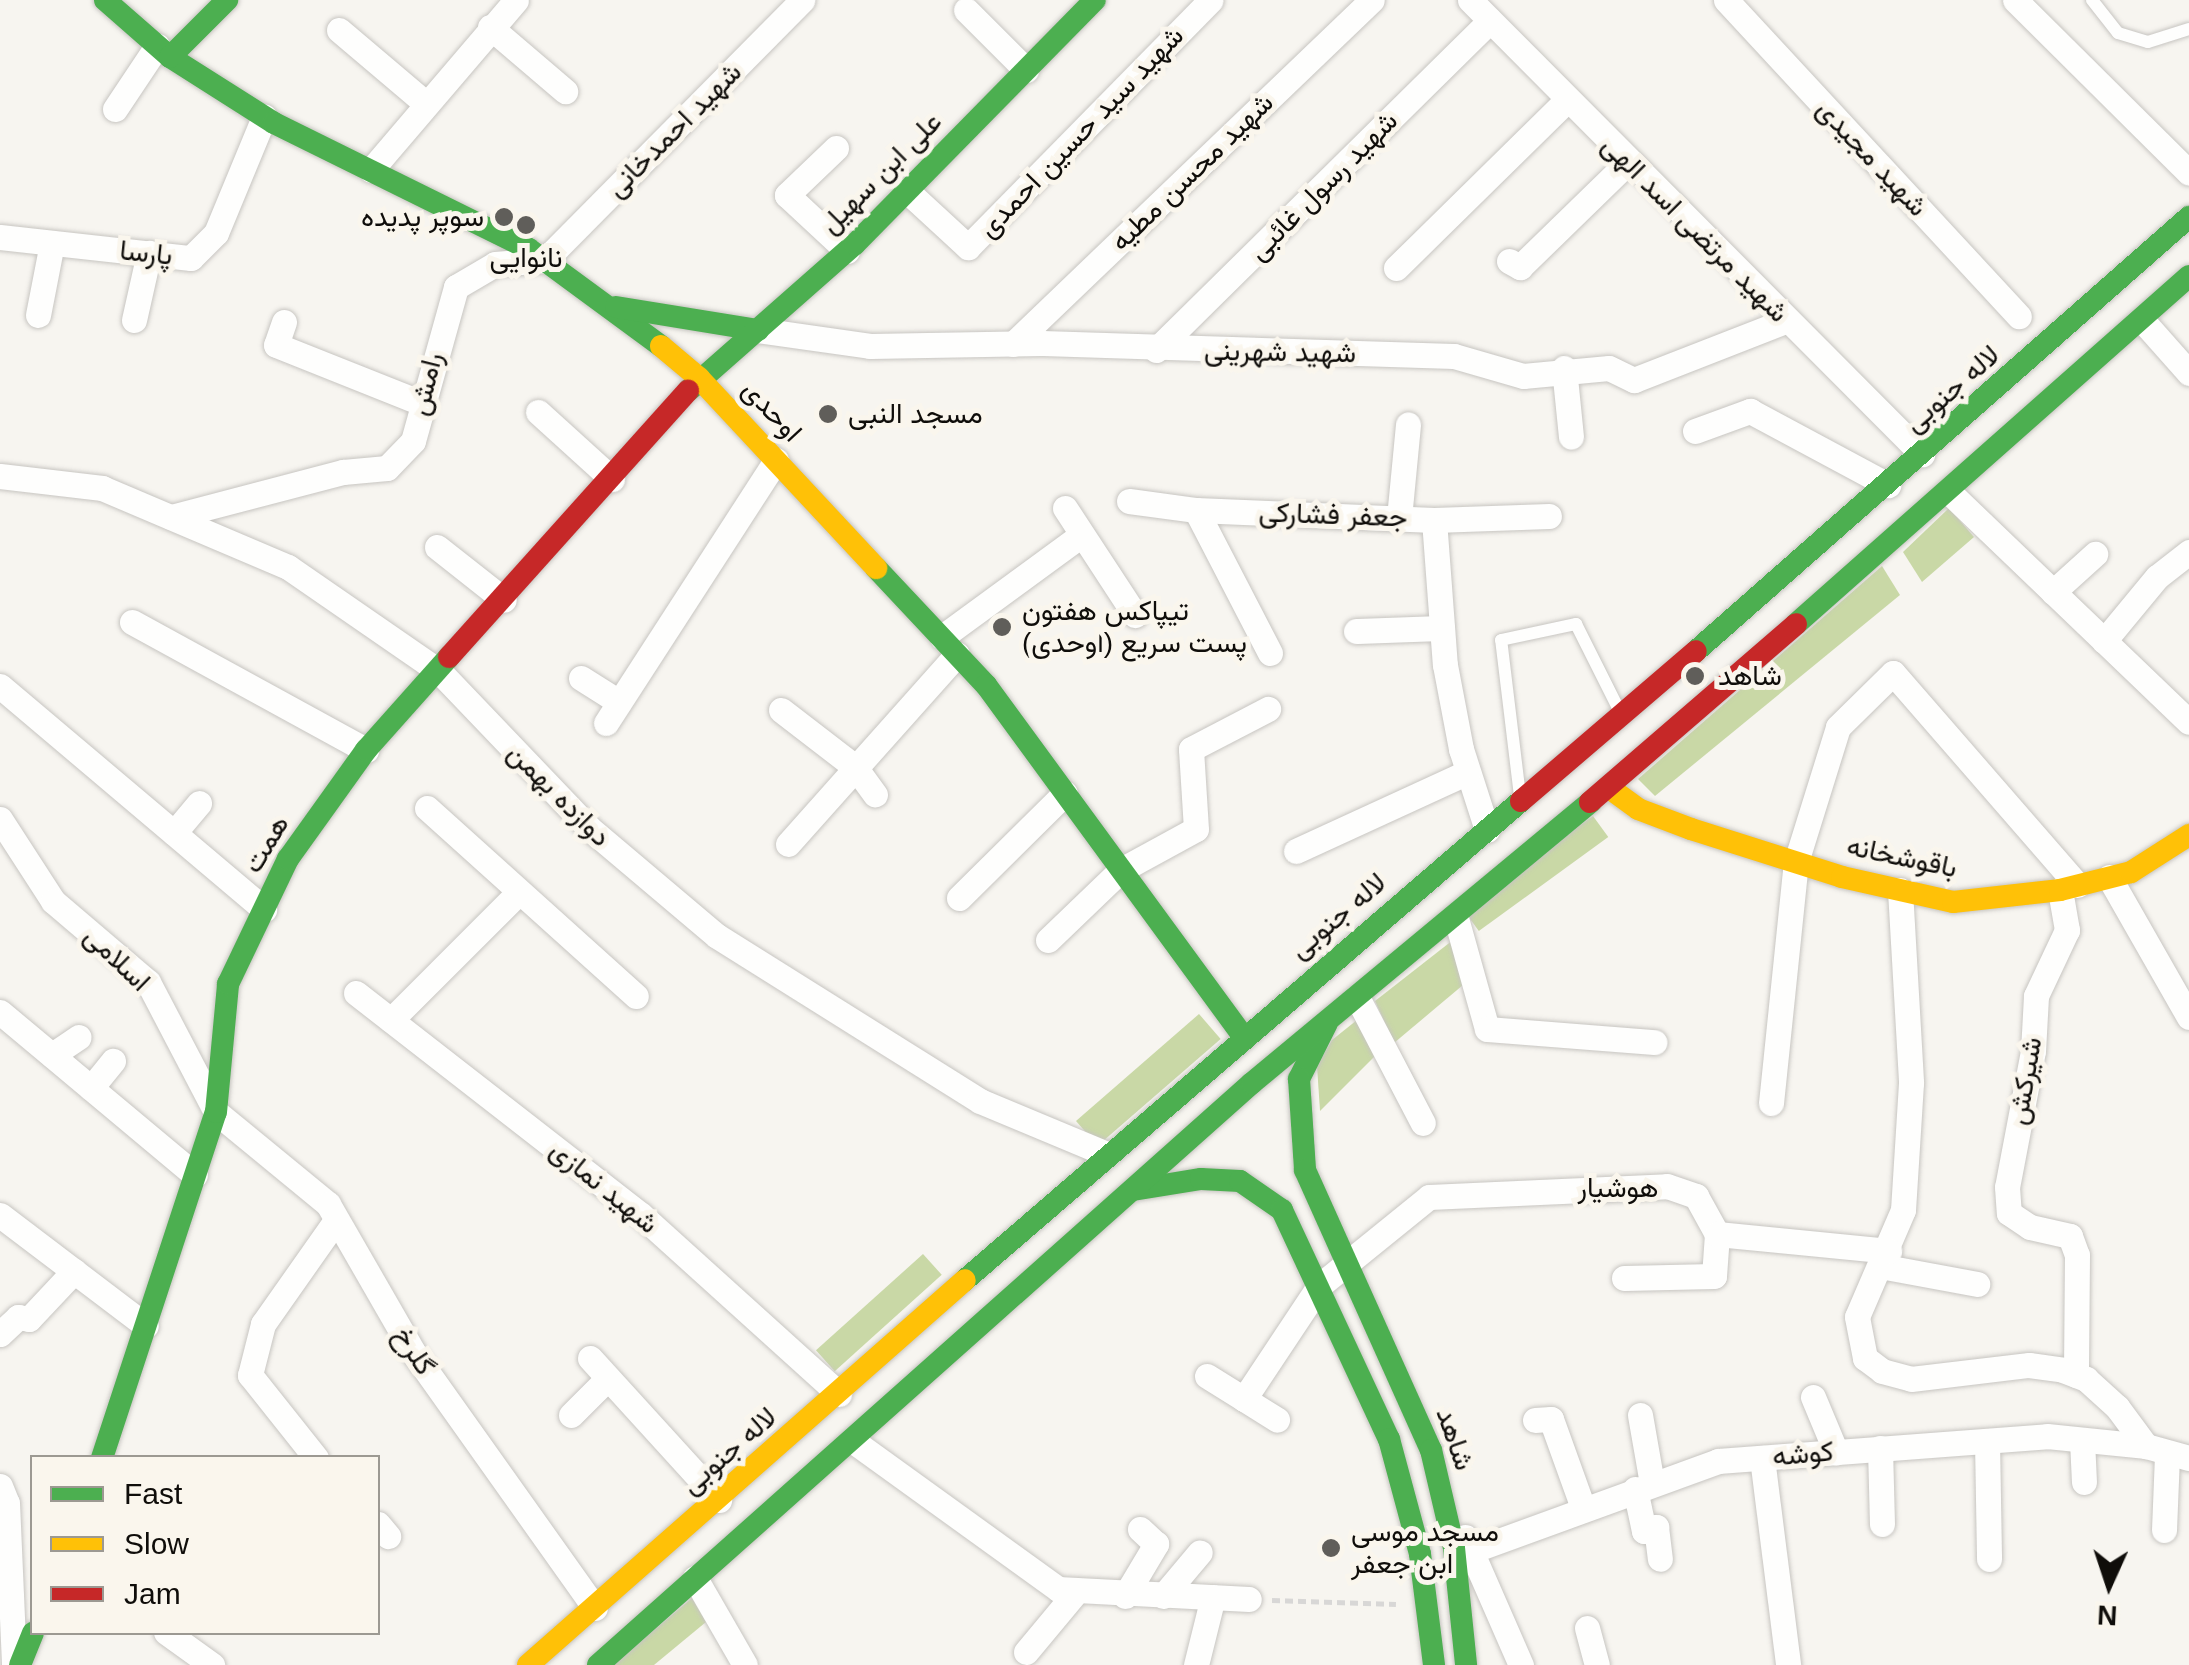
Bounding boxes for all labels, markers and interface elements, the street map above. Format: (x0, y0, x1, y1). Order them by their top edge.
street label: شهید سید حسین احمدی (971, 19, 1191, 245)
street label: شهید احمدخانی (599, 55, 749, 205)
street label: شهید محسن مطیه (1104, 86, 1280, 258)
street label: شهید مجیدی (1809, 93, 1935, 223)
street label: شهید رسول غائبی (1241, 104, 1405, 268)
street label: علی ابن سهیل (813, 105, 949, 241)
street label: شهید مرتضی اسد الهی (1595, 129, 1795, 329)
place label: سوپر پدیده (361, 200, 484, 234)
marker: سوپر پدیده (493, 206, 515, 228)
marker: نانوایی (515, 214, 537, 236)
street label: پارسا (118, 234, 174, 272)
place label: نانوایی (490, 241, 562, 275)
street label: شهید شهرینی (1204, 334, 1356, 370)
street label: لاله جنوبی (1897, 338, 2007, 440)
street label: رامش (402, 349, 450, 419)
street label: اوحدی (735, 373, 809, 449)
place label: مسجد النبی (848, 397, 983, 431)
marker: مسجد النبی (817, 403, 839, 425)
street label: جعفر فشارکی (1258, 496, 1408, 534)
place label: تیپاکس هفتون (اوحدی) پست سریع (1022, 594, 1247, 660)
marker: تیپاکس هفتون (اوحدی) پست سریع (991, 616, 1013, 638)
place label: شاهد (1718, 659, 1782, 693)
marker: شاهد (1682, 663, 1708, 689)
street label: دوازده بهمن (500, 736, 618, 854)
street label: همت (236, 809, 296, 879)
street label: باقوشخانه (1844, 829, 1960, 885)
street label: لاله جنوبی (1283, 866, 1393, 966)
street label: اسلامی (77, 919, 157, 999)
street label: شیرکش (2001, 1035, 2049, 1127)
street label: شهید نمازی (543, 1133, 665, 1241)
street label: هوشیار (1577, 1171, 1659, 1205)
street label: گلرخ (386, 1321, 442, 1381)
street label: لاله جنوبی (674, 1400, 784, 1502)
street label: شاهد (1429, 1403, 1481, 1475)
street label: کوشه (1771, 1435, 1835, 1473)
legend (30, 1455, 380, 1635)
text: Fast (124, 1477, 182, 1510)
place label: مسجد موسی ابن جعفر (1351, 1515, 1499, 1581)
text: Slow (124, 1527, 189, 1560)
north arrow (2059, 1535, 2159, 1635)
marker: مسجد موسی ابن جعفر (1320, 1537, 1342, 1559)
text: Jam (124, 1577, 181, 1610)
text: N (2096, 1599, 2118, 1631)

